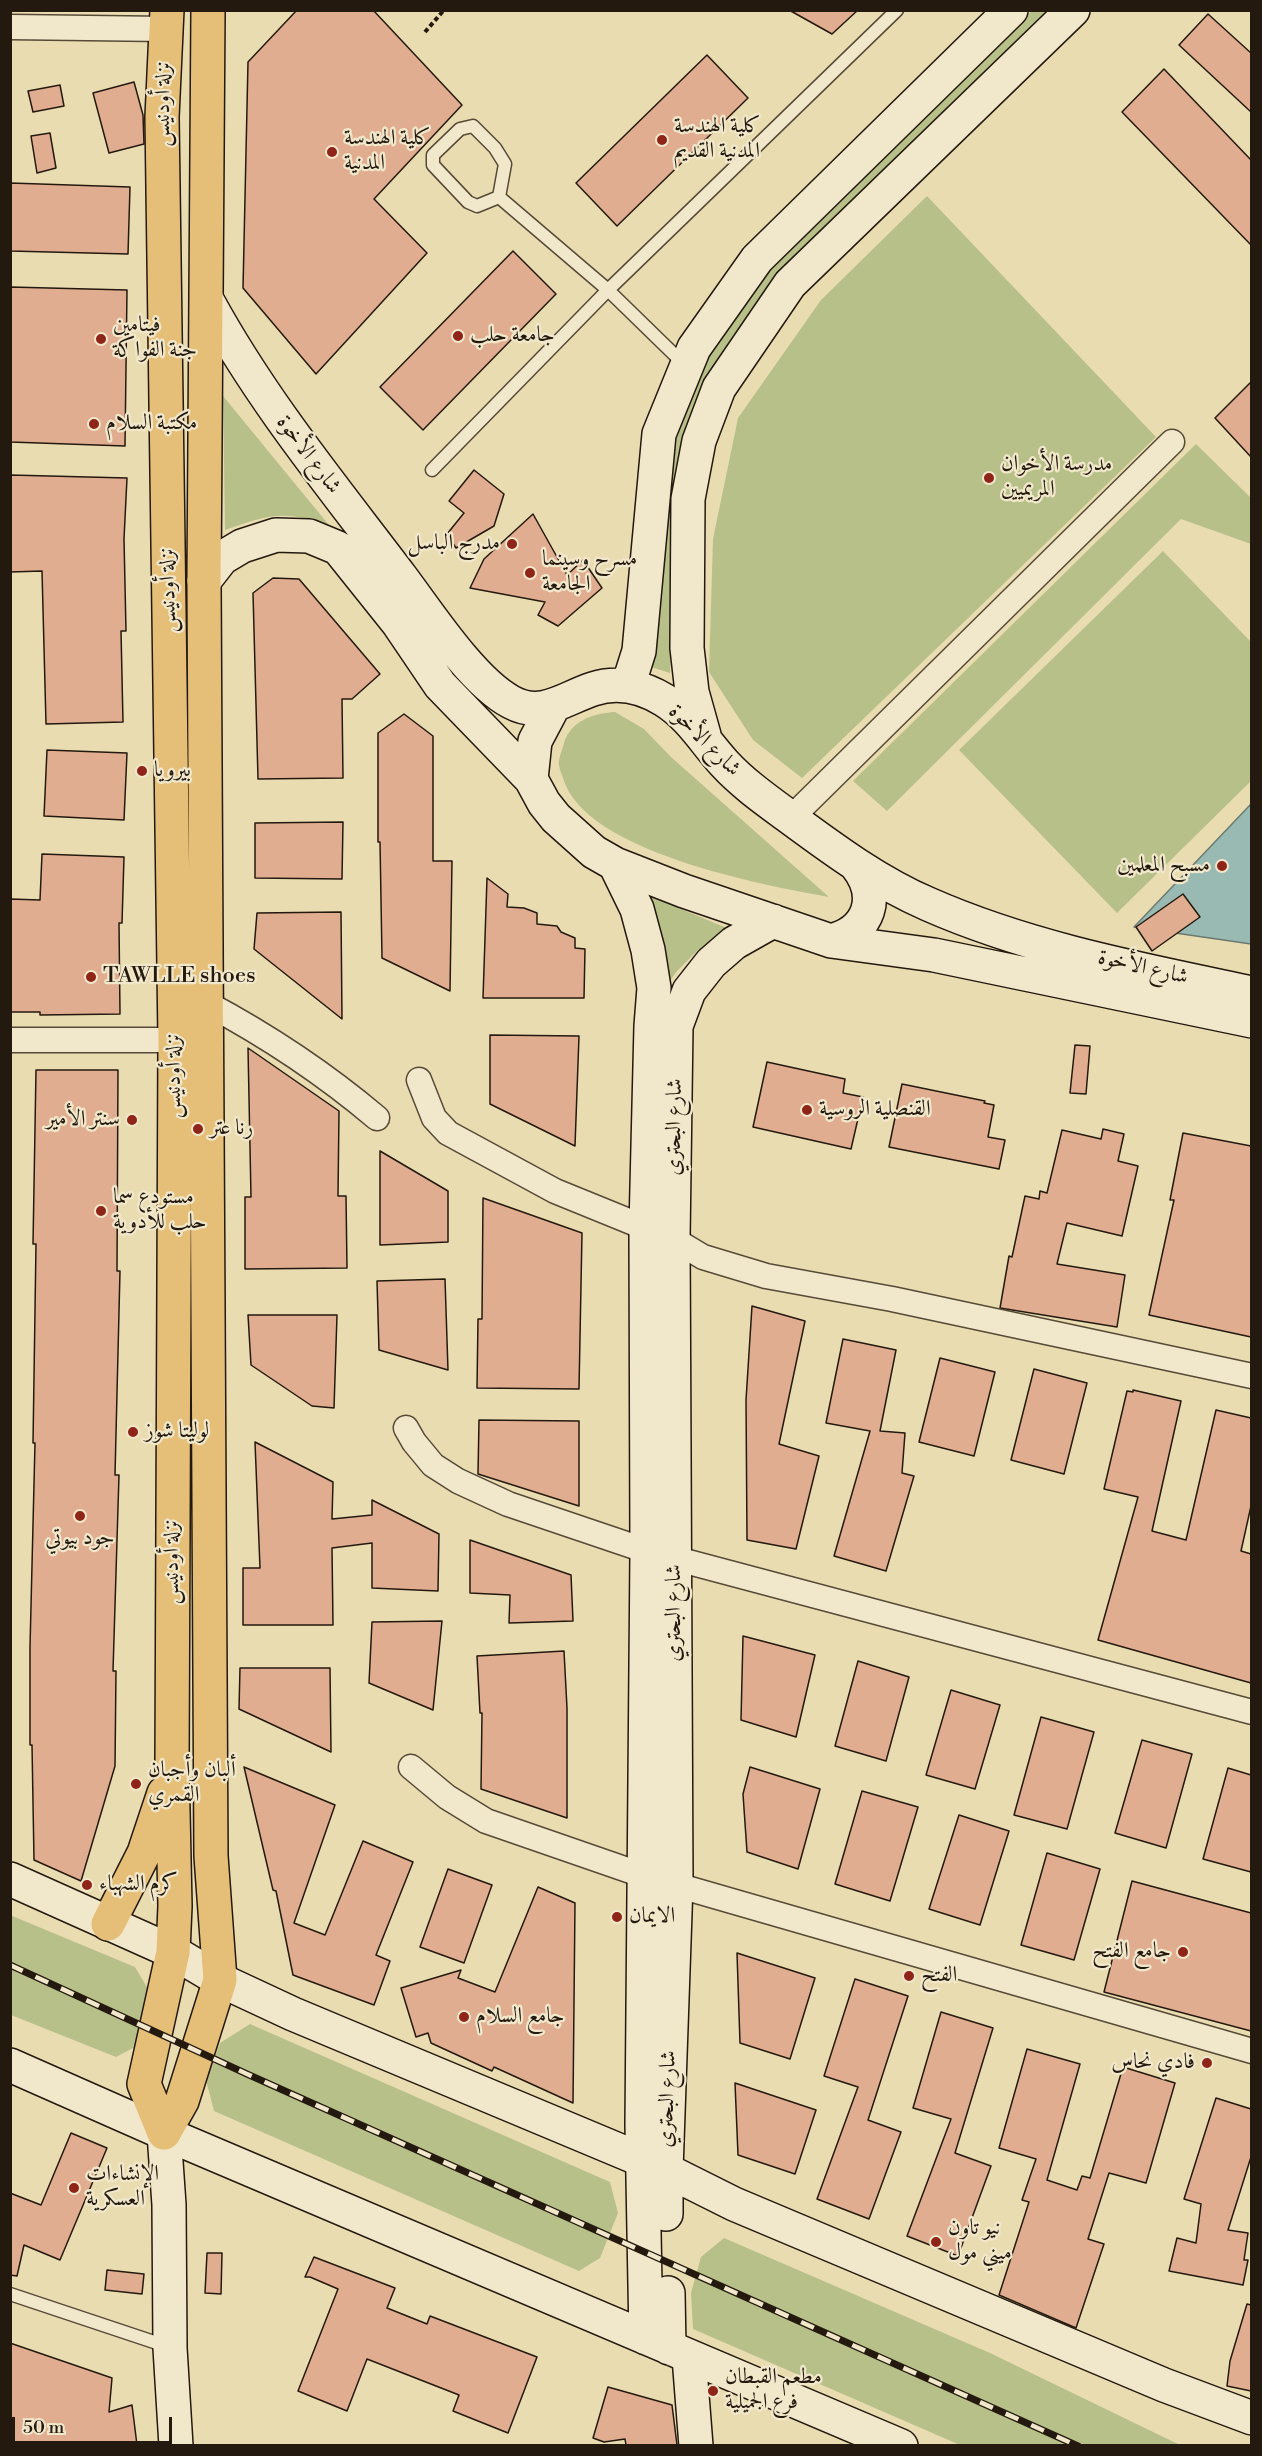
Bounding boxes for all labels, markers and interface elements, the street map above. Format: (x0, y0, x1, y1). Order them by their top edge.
street label: نزلة أودنيس (150, 61, 178, 147)
place label: كلية الهندسة المدنية القديم (674, 114, 761, 166)
place label: كلية الهندسة المدنية (344, 126, 431, 178)
marker: كلية الهندسة المدنية القديم (655, 133, 669, 147)
marker: كلية الهندسة المدنية (325, 145, 339, 159)
place label: فيتامين جنة الفواكة (113, 313, 197, 364)
place label: جامعة حلب (470, 323, 555, 349)
marker: جامعة حلب (451, 329, 465, 343)
marker: فيتامين جنة الفواكة (94, 332, 108, 346)
street label: شارع الأخوة (270, 410, 346, 500)
place label: مكتبة السلام (106, 411, 197, 437)
marker: مكتبة السلام (87, 417, 101, 431)
place label: مدرسة الأخوان المريميين (1001, 452, 1112, 504)
marker: مدرسة الأخوان المريميين (982, 471, 996, 485)
place label: مدرج الباسل (408, 531, 500, 557)
marker: مدرج الباسل (505, 537, 519, 551)
street label: نزلة أودنيس (155, 547, 183, 633)
place label: مسرح وسينما الجامعة (542, 547, 637, 598)
marker: مسرح وسينما الجامعة (523, 566, 537, 580)
street label: شارع الأخوة (662, 699, 746, 783)
place label: بيرويا (154, 758, 191, 784)
marker: بيرويا (135, 764, 149, 778)
place label: مسبح المعلمين (1117, 853, 1210, 879)
marker: مسبح المعلمين (1215, 859, 1229, 873)
street label: شارع الأخوة (1095, 945, 1191, 991)
place label: TAWLLE shoes (103, 964, 256, 990)
marker: TAWLLE shoes (84, 970, 98, 984)
street label: نزلة أودنيس (162, 1033, 188, 1119)
street label: شارع البحتري (661, 1078, 689, 1176)
place label: القنصلية الروسية (819, 1097, 931, 1123)
marker: القنصلية الروسية (800, 1103, 814, 1117)
place label: سنتر الأمير (46, 1107, 120, 1133)
marker: سنتر الأمير (125, 1113, 139, 1127)
place label: رنا عتر (210, 1116, 253, 1142)
marker: رنا عتر (191, 1122, 205, 1136)
place label: مستودع سما حلب للأدوية (113, 1185, 207, 1236)
marker: مستودع سما حلب للأدوية (94, 1204, 108, 1218)
place label: لوليتا شوز (145, 1419, 209, 1445)
marker: لوليتا شوز (126, 1425, 140, 1439)
marker: جود بيوتي (73, 1509, 87, 1523)
street label: نزلة أودنيس (160, 1519, 186, 1605)
place label: جود بيوتي (45, 1526, 115, 1552)
street label: شارع البحتري (662, 1564, 688, 1662)
place label: ألبان وأجبان القمري (148, 1758, 236, 1810)
marker: ألبان وأجبان القمري (129, 1777, 143, 1791)
place label: كرم الشهباء (99, 1872, 178, 1898)
marker: كرم الشهباء (80, 1878, 94, 1892)
place label: الايمان (629, 1904, 675, 1930)
marker: الايمان (610, 1910, 624, 1924)
place label: جامع الفتح (1092, 1939, 1171, 1965)
marker: جامع الفتح (1176, 1945, 1190, 1959)
place label: الفتح (921, 1963, 957, 1989)
marker: الفتح (902, 1969, 916, 1983)
place label: جامع السلام (476, 2004, 565, 2030)
marker: جامع السلام (457, 2010, 471, 2024)
street label: شارع البحتري (653, 2050, 683, 2148)
place label: فادي نحاس (1111, 2050, 1195, 2076)
marker: فادي نحاس (1200, 2056, 1214, 2070)
place label: الإنشاءات العسكرية (86, 2162, 159, 2214)
marker: الإنشاءات العسكرية (67, 2181, 81, 2195)
place label: نيو تاون ميني مول (948, 2216, 1012, 2268)
marker: نيو تاون ميني مول (929, 2235, 943, 2249)
place label: مطعم القبطان فرع الجميلية (725, 2365, 822, 2416)
marker: مطعم القبطان فرع الجميلية (706, 2384, 720, 2398)
scale bar (15, 2405, 176, 2443)
text: 50 m (23, 2416, 64, 2439)

